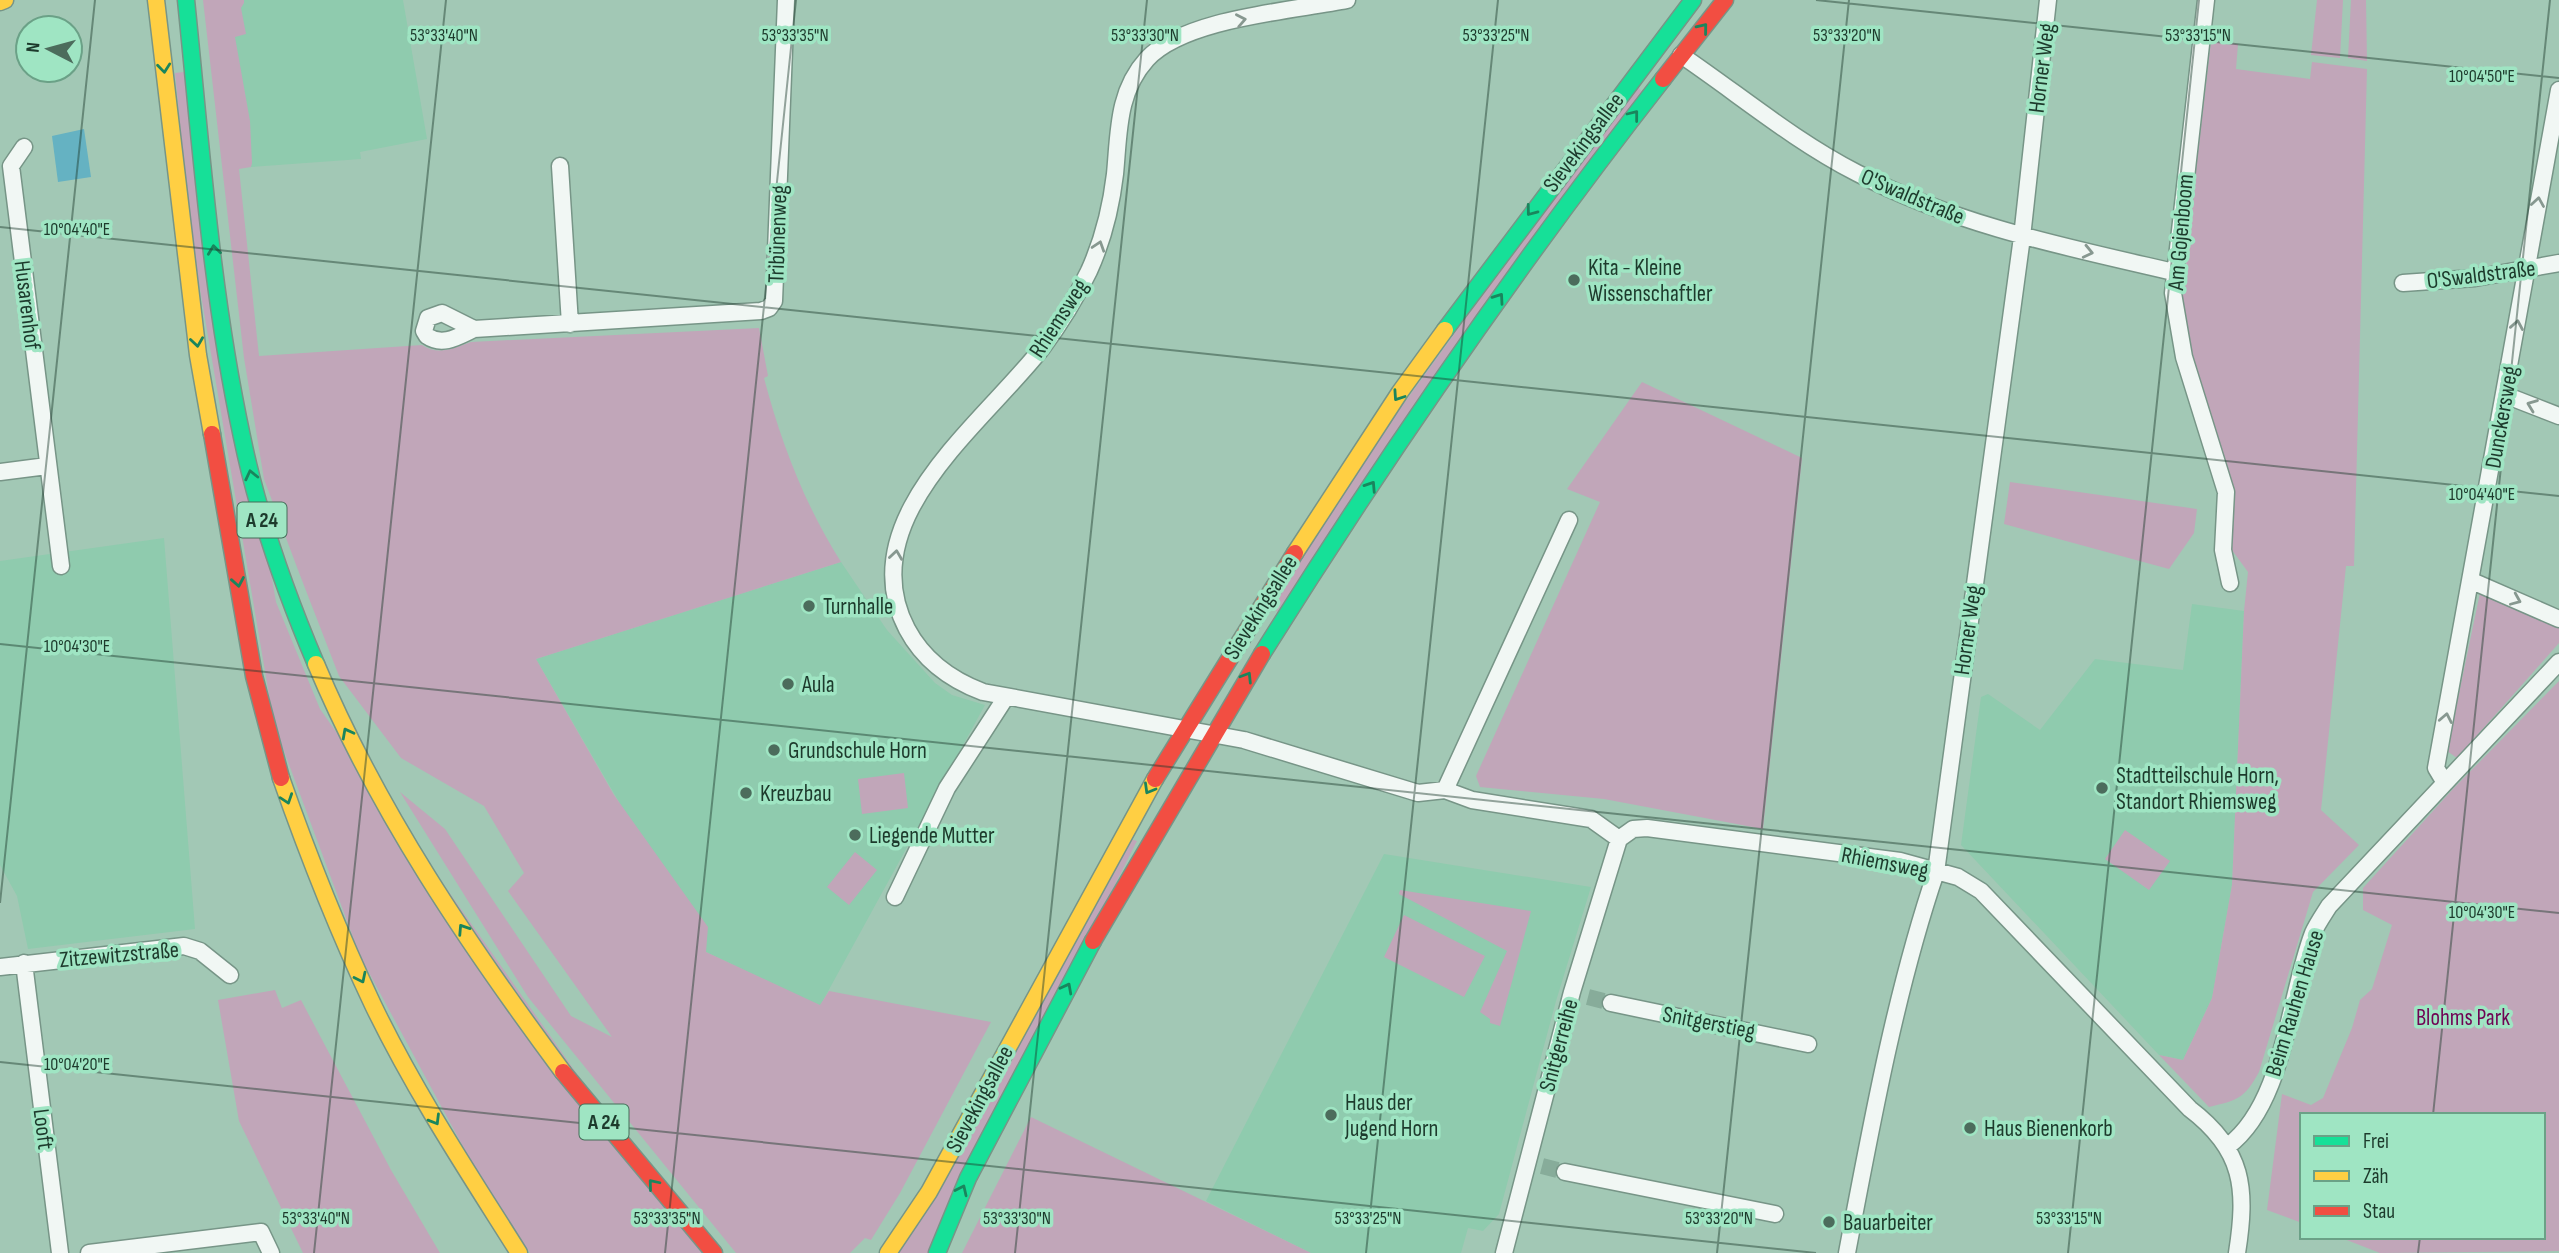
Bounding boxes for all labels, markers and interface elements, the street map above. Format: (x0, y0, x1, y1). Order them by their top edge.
one-way arrow (1235, 13, 1247, 28)
north arrow (14, 14, 84, 84)
street label: Horner Weg (2023, 22, 2061, 115)
one-way arrow (1694, 23, 1707, 35)
text: 53°33'40"N (410, 25, 478, 46)
text: 53°33'35"N (761, 25, 829, 46)
text: 53°33'30"N (1111, 25, 1179, 46)
text: 53°33'25"N (1463, 25, 1530, 46)
text: 53°33'20"N (1813, 25, 1881, 46)
text: 53°33'15"N (2165, 25, 2231, 46)
text: N (22, 41, 46, 54)
one-way arrow (156, 62, 171, 74)
text: 10°04'50"E (2449, 66, 2515, 87)
street label: Sievekingsallee (1537, 87, 1630, 198)
one-way arrow (1626, 111, 1638, 124)
street label: O'Swaldstraße (1857, 163, 1968, 231)
street label: Am Gojenboom (2162, 173, 2200, 292)
street label: Tribünenweg (762, 185, 794, 283)
one-way arrow (2530, 196, 2545, 208)
one-way arrow (1526, 203, 1539, 216)
text: 10°04'40"E (44, 219, 110, 240)
one-way arrow (1091, 241, 1105, 253)
one-way arrow (2082, 244, 2094, 259)
one-way arrow (206, 245, 221, 256)
place label: Kita - Kleine Wissenschaftler (1588, 254, 1713, 308)
street label: O'Swaldstraße (2425, 254, 2537, 296)
street label: Husarenhof (8, 259, 46, 352)
marker: Kita - Kleine Wissenschaftler (1566, 272, 1582, 288)
street label: Rhiemsweg (1023, 274, 1095, 363)
one-way arrow (1491, 293, 1503, 306)
one-way arrow (2509, 319, 2524, 331)
one-way arrow (189, 336, 204, 348)
street label: Dunckersweg (2479, 364, 2525, 471)
one-way arrow (1394, 388, 1406, 401)
one-way arrow (2527, 399, 2539, 413)
one-way arrow (245, 469, 259, 481)
one-way arrow (1363, 481, 1376, 494)
text: 10°04'40"E (2449, 484, 2515, 505)
road number: A 24 (238, 503, 286, 538)
one-way arrow (888, 550, 903, 561)
street label: Sievekingsallee (1218, 550, 1304, 665)
one-way arrow (230, 576, 245, 588)
street label: Horner Weg (1948, 584, 1988, 677)
one-way arrow (2508, 592, 2521, 606)
place label: Turnhalle (823, 593, 893, 621)
marker: Turnhalle (801, 598, 817, 614)
text: 10°04'30"E (44, 636, 110, 657)
place label: Aula (801, 671, 835, 699)
one-way arrow (1238, 672, 1251, 685)
marker: Aula (780, 676, 796, 692)
one-way arrow (2438, 712, 2453, 724)
one-way arrow (341, 728, 355, 741)
place label: Grundschule Horn (788, 737, 927, 765)
marker: Grundschule Horn (766, 742, 782, 758)
place label: Stadtteilschule Horn, Standort Rhiemsweg (2116, 762, 2279, 816)
place label: Kreuzbau (760, 780, 832, 808)
marker: Stadtteilschule Horn, Standort Rhiemsweg (2094, 780, 2110, 796)
one-way arrow (1144, 781, 1157, 794)
marker: Kreuzbau (738, 785, 754, 801)
one-way arrow (279, 792, 293, 805)
place label: Liegende Mutter (869, 822, 995, 850)
marker: Liegende Mutter (847, 827, 863, 843)
street label: Rhiemsweg (1839, 841, 1931, 885)
text: 10°04'30"E (2449, 902, 2515, 923)
one-way arrow (458, 924, 471, 937)
street label: Beim Rauhen Hause (2259, 927, 2330, 1080)
street label: Zitzewitzstraße (58, 936, 180, 974)
one-way arrow (352, 971, 366, 983)
one-way arrow (1059, 983, 1073, 995)
street label: Snitgerreihe (1533, 996, 1585, 1095)
street label: Snitgerstieg (1660, 1000, 1757, 1046)
park label: Blohms Park (2416, 1004, 2510, 1032)
street label: Sievekingsallee (940, 1041, 1020, 1158)
text: 10°04'20"E (44, 1054, 110, 1075)
place label: Haus der Jugend Horn (1344, 1089, 1438, 1143)
road number: A 24 (580, 1104, 628, 1140)
street label: Looft (27, 1107, 59, 1151)
marker: Haus der Jugend Horn (1323, 1107, 1339, 1123)
one-way arrow (427, 1112, 440, 1125)
legend (2300, 1113, 2545, 1239)
place label: Haus Bienenkorb (1984, 1115, 2113, 1143)
marker: Haus Bienenkorb (1962, 1120, 1978, 1136)
text: Frei (2363, 1129, 2389, 1154)
text: Zäh (2363, 1164, 2389, 1189)
one-way arrow (648, 1179, 661, 1191)
one-way arrow (954, 1185, 968, 1197)
text: Stau (2363, 1199, 2395, 1224)
text: 53°33'40"N (282, 1208, 350, 1229)
text: 53°33'35"N (633, 1208, 701, 1229)
text: 53°33'30"N (983, 1208, 1051, 1229)
text: 53°33'25"N (1335, 1208, 1402, 1229)
text: 53°33'20"N (1685, 1208, 1753, 1229)
text: 53°33'15"N (2036, 1208, 2102, 1229)
place label: Bauarbeiter (1843, 1209, 1933, 1237)
marker: Bauarbeiter (1821, 1214, 1837, 1230)

